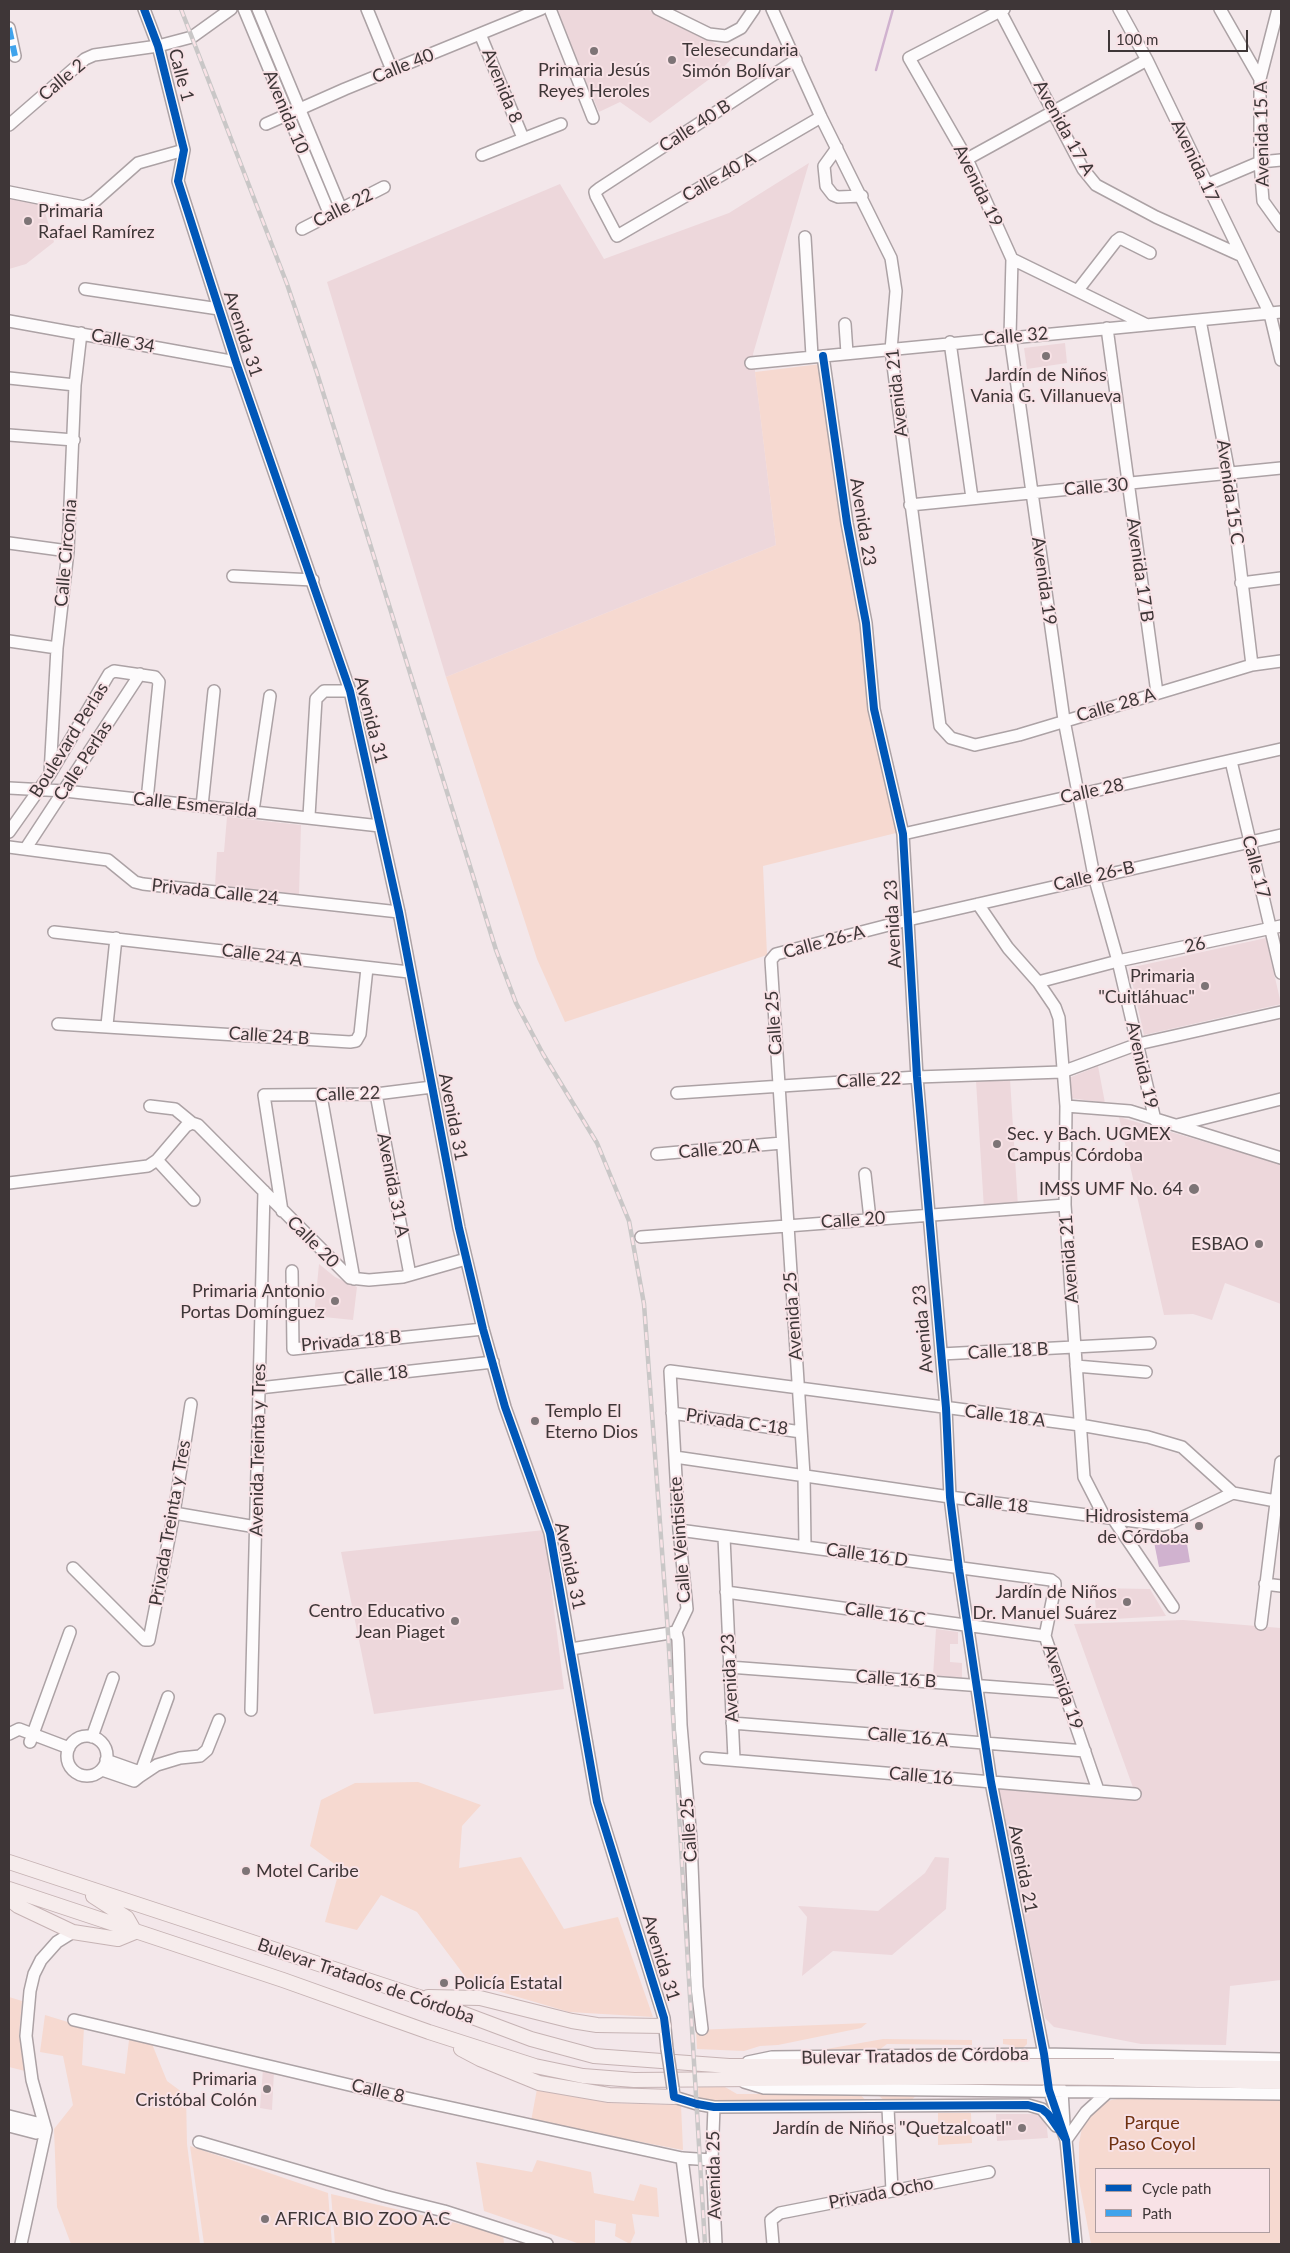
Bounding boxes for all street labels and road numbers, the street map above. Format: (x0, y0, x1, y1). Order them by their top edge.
street label: Calle 40 (369, 44, 437, 88)
street label: Calle 1 (164, 46, 198, 104)
street label: Avenida 8 (477, 46, 527, 126)
street label: Calle 2 (34, 54, 90, 106)
street label: Avenida 10 (259, 67, 313, 157)
street label: Avenida 17 A (1029, 77, 1099, 179)
street label: Avenida 15 A (1250, 81, 1274, 187)
street label: Calle 40 B (655, 95, 735, 157)
street label: Avenida 17 (1166, 116, 1224, 206)
street label: Avenida 19 (949, 141, 1007, 231)
street label: Calle 40 A (678, 147, 760, 207)
street label: Calle 22 (309, 184, 377, 232)
street label: Avenida 31 (219, 288, 267, 380)
street label: Calle 32 (983, 322, 1049, 350)
street label: Calle 34 (89, 324, 157, 358)
street label: Avenida 21 (882, 348, 912, 438)
street label: Avenida 15 C (1212, 438, 1248, 546)
street label: Calle 30 (1063, 473, 1129, 501)
street label: Avenida 23 (845, 476, 881, 568)
street label: Calle Circonia (51, 498, 81, 608)
street label: Avenida 17 B (1122, 516, 1158, 624)
street label: Avenida 19 (1027, 535, 1061, 627)
street label: Avenida 31 (350, 674, 392, 766)
street label: Boulevard Perlas (25, 678, 113, 802)
street label: Calle 28 A (1074, 683, 1158, 727)
street label: Calle Perlas (49, 717, 117, 805)
street label: Calle 28 (1058, 774, 1126, 808)
street label: Calle Esmeralda (132, 788, 258, 822)
street label: Calle 17 (1237, 833, 1275, 901)
street label: Calle 26-B (1051, 856, 1137, 896)
street label: Privada Calle 24 (150, 875, 280, 909)
street label: Avenida 23 (880, 879, 906, 969)
street label: Calle 26-A (781, 921, 867, 963)
street label: 26 (1183, 932, 1207, 958)
street label: Calle 24 A (220, 939, 304, 971)
street label: Calle 25 (761, 990, 787, 1056)
street label: Avenida 19 (1121, 1019, 1163, 1111)
street label: Calle 24 B (228, 1022, 310, 1050)
street label: Calle 22 (836, 1068, 902, 1092)
street label: Avenida 31 (434, 1071, 472, 1163)
street label: Calle 22 (315, 1082, 381, 1106)
street label: Avenida 31 A (372, 1131, 414, 1239)
street label: Calle 20 A (678, 1135, 760, 1163)
street label: Calle 20 (820, 1207, 886, 1233)
street label: Calle 20 (283, 1212, 343, 1272)
street label: Avenida 21 (1055, 1214, 1083, 1304)
street label: Avenida 25 (779, 1271, 807, 1361)
street label: Avenida 23 (908, 1284, 938, 1374)
street label: Privada 18 B (300, 1326, 402, 1356)
street label: Calle 18 B (967, 1338, 1049, 1364)
street label: Calle 18 (343, 1361, 409, 1389)
street label: Avenida Treinta y Tres (246, 1364, 270, 1536)
street label: Calle 18 A (963, 1400, 1047, 1432)
street label: Privada C-18 (685, 1404, 789, 1440)
street label: Privada Treinta y Tres (145, 1439, 195, 1607)
street label: Calle Veintisiete (665, 1476, 695, 1604)
street label: Calle 18 (963, 1488, 1029, 1518)
street label: Avenida 31 (550, 1520, 590, 1612)
street label: Calle 16 D (825, 1539, 909, 1571)
street label: Calle 16 C (843, 1598, 927, 1630)
street label: Avenida 23 (717, 1633, 743, 1723)
street label: Avenida 19 (1038, 1641, 1088, 1733)
street label: Calle 16 B (855, 1665, 937, 1693)
street label: Calle 16 A (867, 1723, 949, 1751)
street label: Calle 16 (888, 1762, 954, 1790)
street label: Calle 25 (676, 1797, 702, 1863)
street label: Avenida 21 (1004, 1823, 1042, 1915)
street label: Avenida 31 (638, 1912, 684, 2004)
street label: Bulevar Tratados de Córdoba (255, 1934, 477, 2028)
street label: Bulevar Tratados de Córdoba (801, 2043, 1029, 2069)
street label: Calle 8 (349, 2074, 407, 2108)
street label: Avenida 25 (702, 2130, 726, 2220)
street label: Privada Ocho (827, 2172, 935, 2214)

